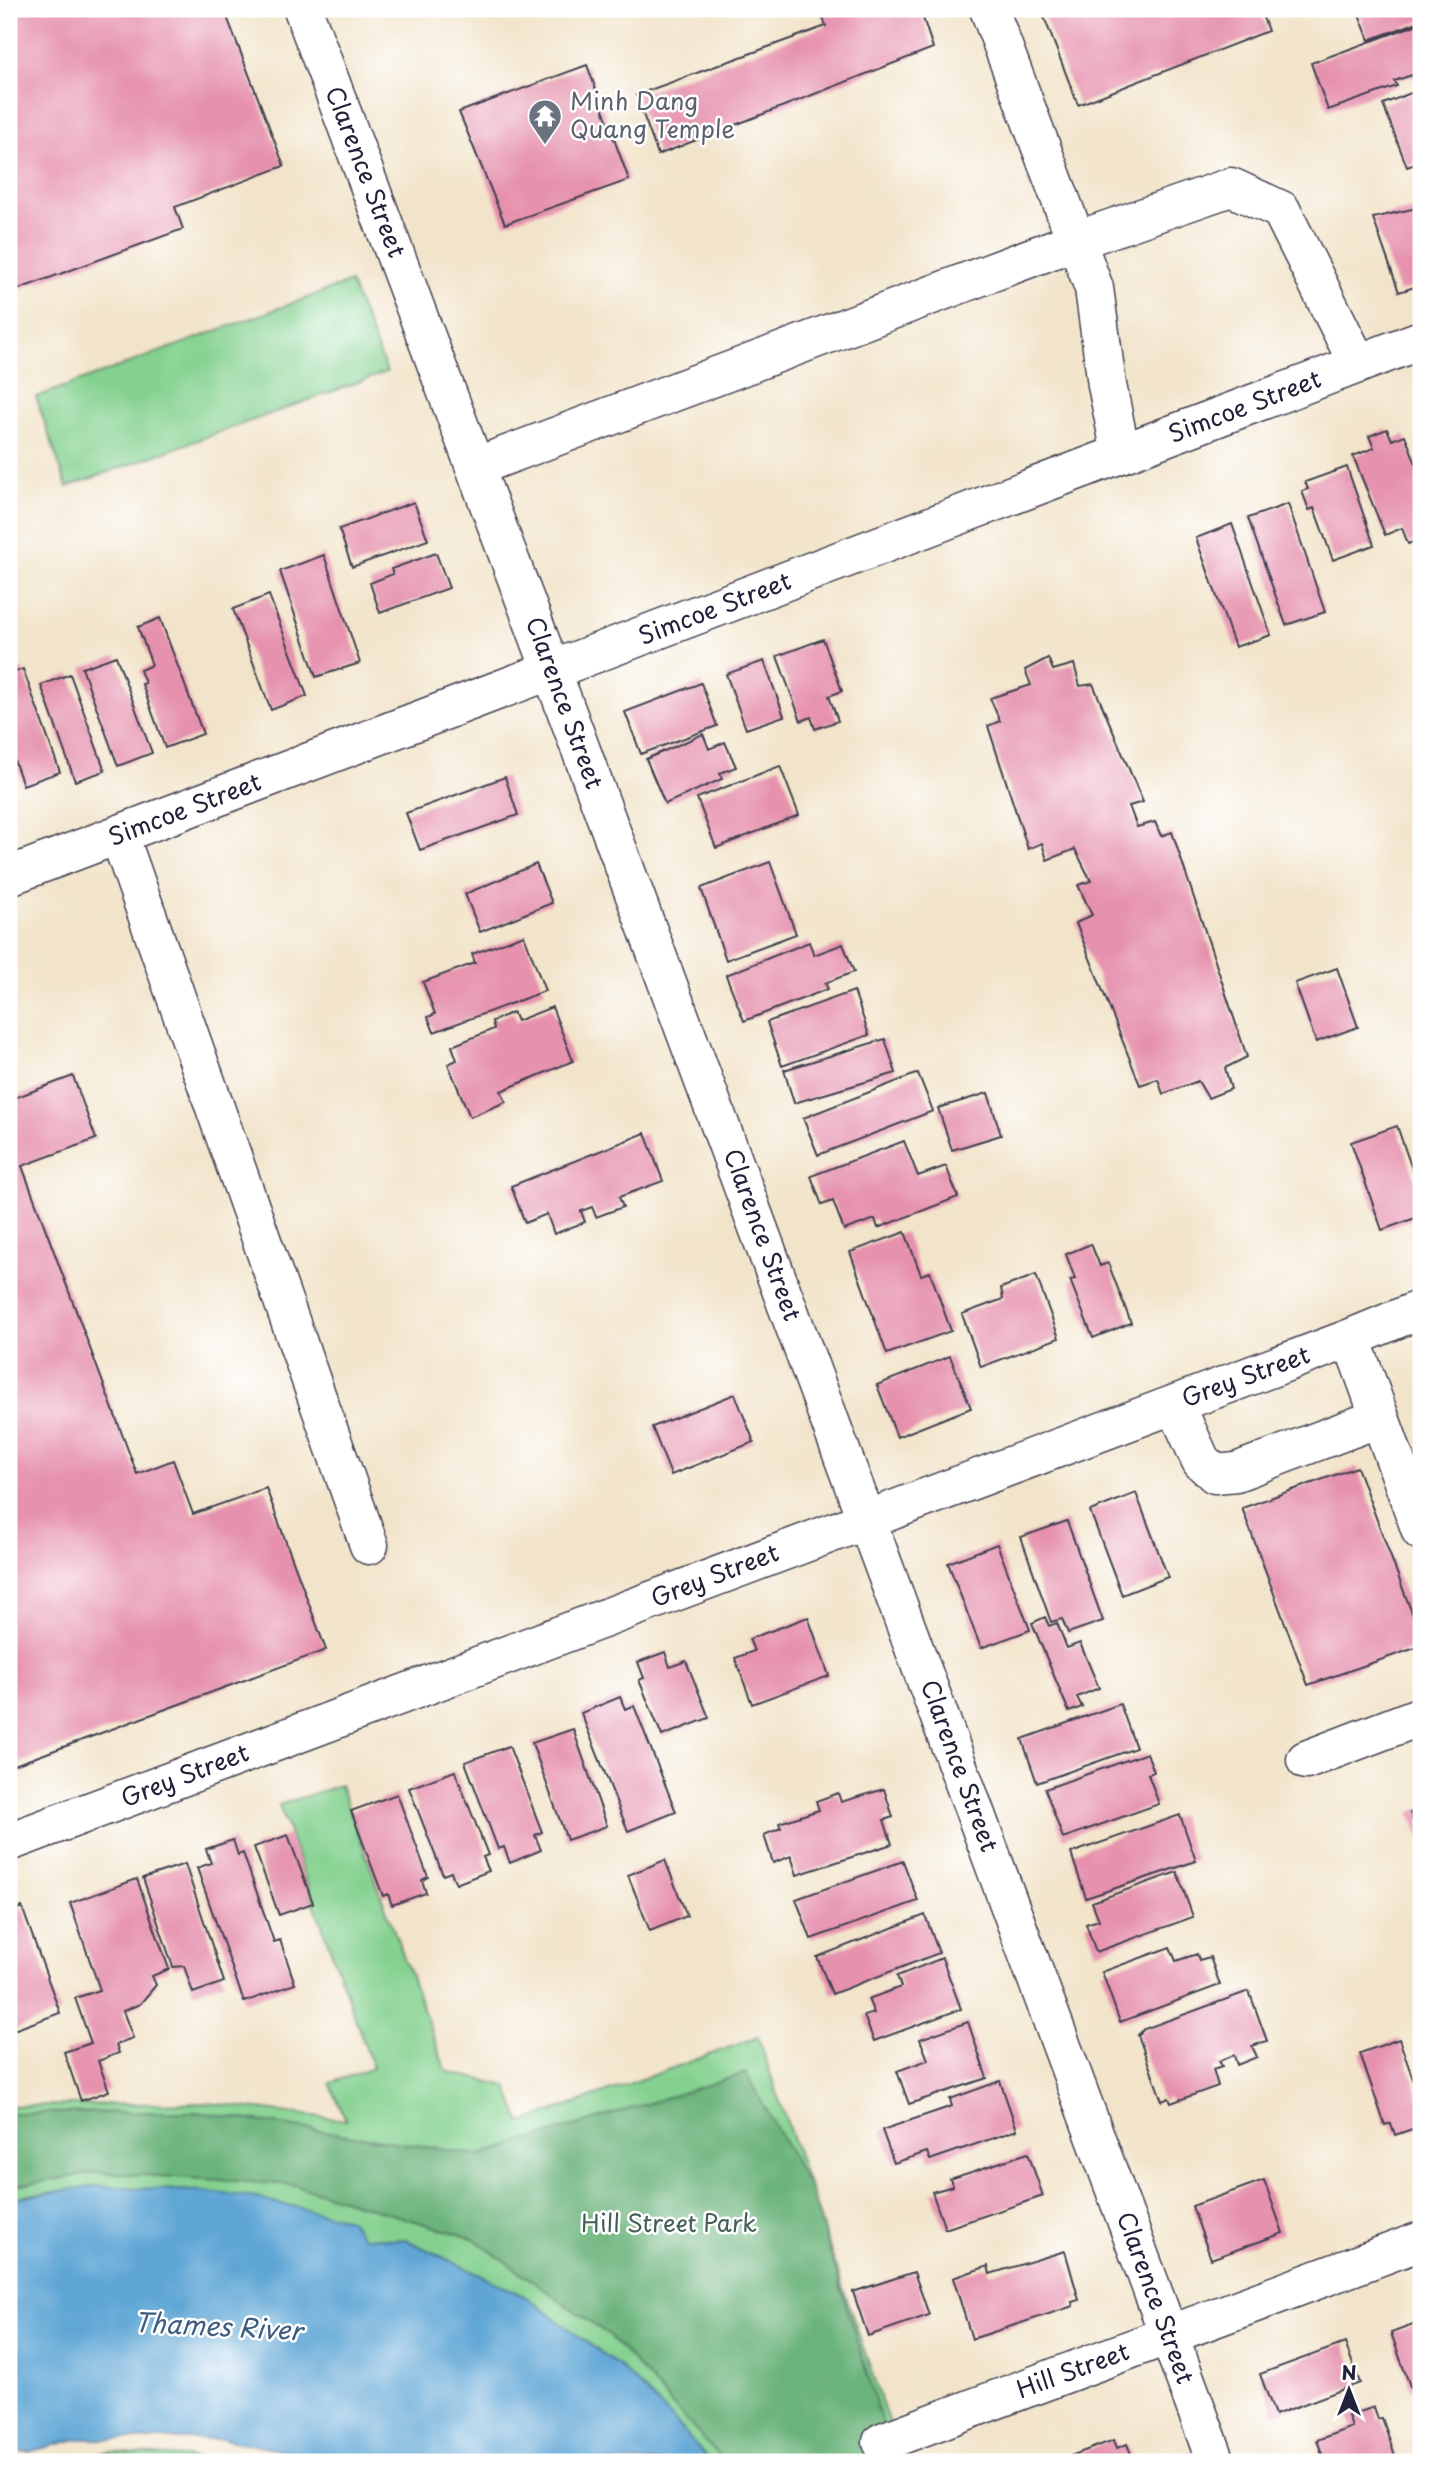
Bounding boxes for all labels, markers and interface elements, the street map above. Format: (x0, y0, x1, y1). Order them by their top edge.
street label: Clarence Street (318, 80, 416, 262)
place label: Minh Dang Quang Temple (570, 82, 735, 146)
temple icon: Minh Dang Quang Temple (526, 97, 564, 146)
street label: Simcoe Street (1163, 359, 1326, 451)
street label: Simcoe Street (633, 561, 796, 653)
street label: Clarence Street (518, 611, 614, 794)
street label: Simcoe Street (103, 762, 266, 854)
street label: Clarence Street (716, 1143, 812, 1326)
street label: Grey Street (1176, 1335, 1315, 1415)
street label: Grey Street (645, 1533, 784, 1615)
street label: Clarence Street (913, 1674, 1009, 1857)
street label: Grey Street (115, 1733, 254, 1815)
park label: Hill Street Park (581, 2204, 757, 2240)
street label: Clarence Street (1109, 2206, 1205, 2389)
water label: Thames River (133, 2302, 306, 2350)
street label: Hill Street (1011, 2332, 1134, 2406)
north arrow (1314, 2356, 1384, 2426)
text: N (1341, 2358, 1357, 2386)

